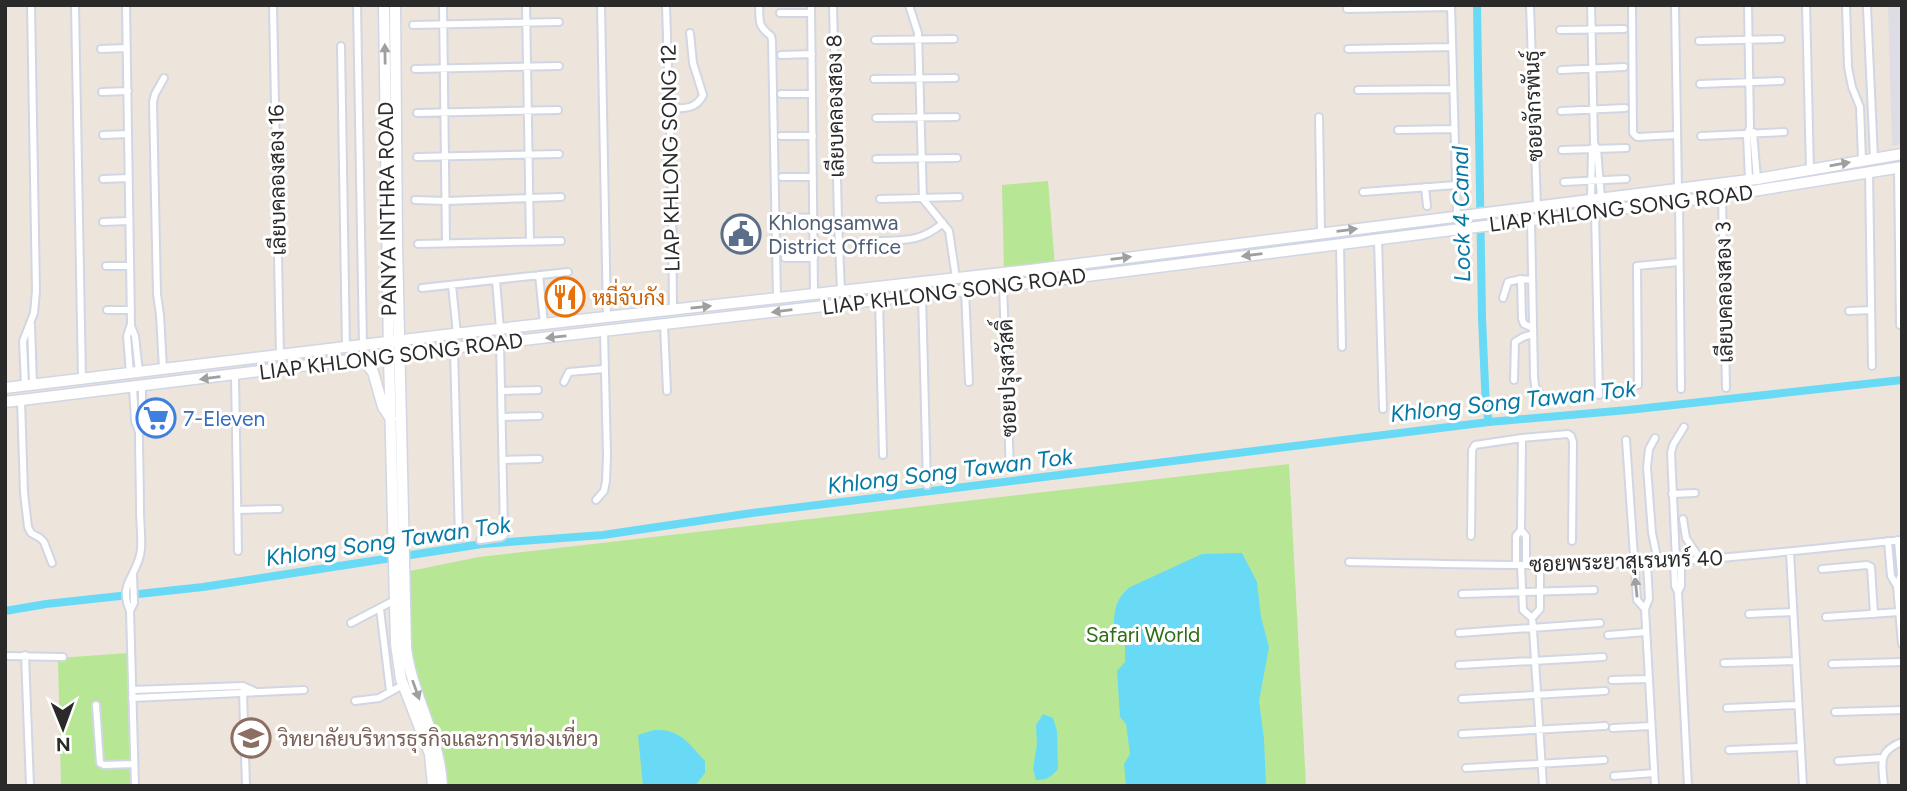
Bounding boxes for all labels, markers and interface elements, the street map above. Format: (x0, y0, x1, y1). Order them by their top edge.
street label: เลียบคลองสอง 8 (821, 34, 849, 178)
one-way arrow (379, 43, 391, 65)
street label: LIAP KHLONG SONG 12 (656, 44, 684, 272)
street label: ซอยจักรพันธุ์ (1518, 50, 1549, 162)
street label: PANYA INTHRA ROAD (373, 101, 401, 317)
street label: เลียบคลองสอง 16 (263, 104, 291, 256)
water label: Lock 4 Canal (1446, 145, 1476, 282)
one-way arrow (1829, 158, 1851, 169)
street label: LIAP KHLONG SONG ROAD (1488, 179, 1754, 237)
place label: Khlongsamwa District Office (768, 210, 901, 259)
public building icon: Khlongsamwa District Office (720, 213, 762, 255)
street label: เลียบคลองสอง 3 (1710, 221, 1738, 363)
one-way arrow (1336, 224, 1358, 235)
one-way arrow (1240, 249, 1262, 260)
one-way arrow (1111, 253, 1133, 264)
street label: LIAP KHLONG SONG ROAD (821, 262, 1087, 320)
restaurant icon: หมี่จับกัง (544, 276, 586, 318)
place label: หมี่จับกัง (592, 278, 665, 310)
one-way arrow (690, 301, 712, 312)
one-way arrow (771, 306, 793, 317)
street label: ซอยปรุงสวัสดิ์ (985, 318, 1024, 438)
street label: LIAP KHLONG SONG ROAD (258, 327, 524, 385)
one-way arrow (545, 331, 567, 342)
one-way arrow (198, 372, 220, 383)
water label: Khlong Song Tawan Tok (1389, 374, 1638, 428)
supermarket icon: 7-Eleven (135, 397, 177, 439)
place label: 7-Eleven (183, 406, 265, 431)
water label: Khlong Song Tawan Tok (826, 442, 1075, 500)
water label: Khlong Song Tawan Tok (264, 510, 513, 572)
street label: ซอยพระยาสุเรนทร์ 40 (1529, 544, 1723, 579)
one-way arrow (1630, 576, 1641, 598)
park label: Safari World (1086, 622, 1200, 647)
one-way arrow (411, 680, 422, 701)
north arrow (28, 693, 98, 763)
school or university icon: วิทยาลัยบริหารธุรกิจและการท่องเที่ยว (230, 717, 272, 759)
place label: วิทยาลัยบริหารธุรกิจและการท่องเที่ยว (278, 719, 598, 753)
text: N (56, 733, 71, 756)

